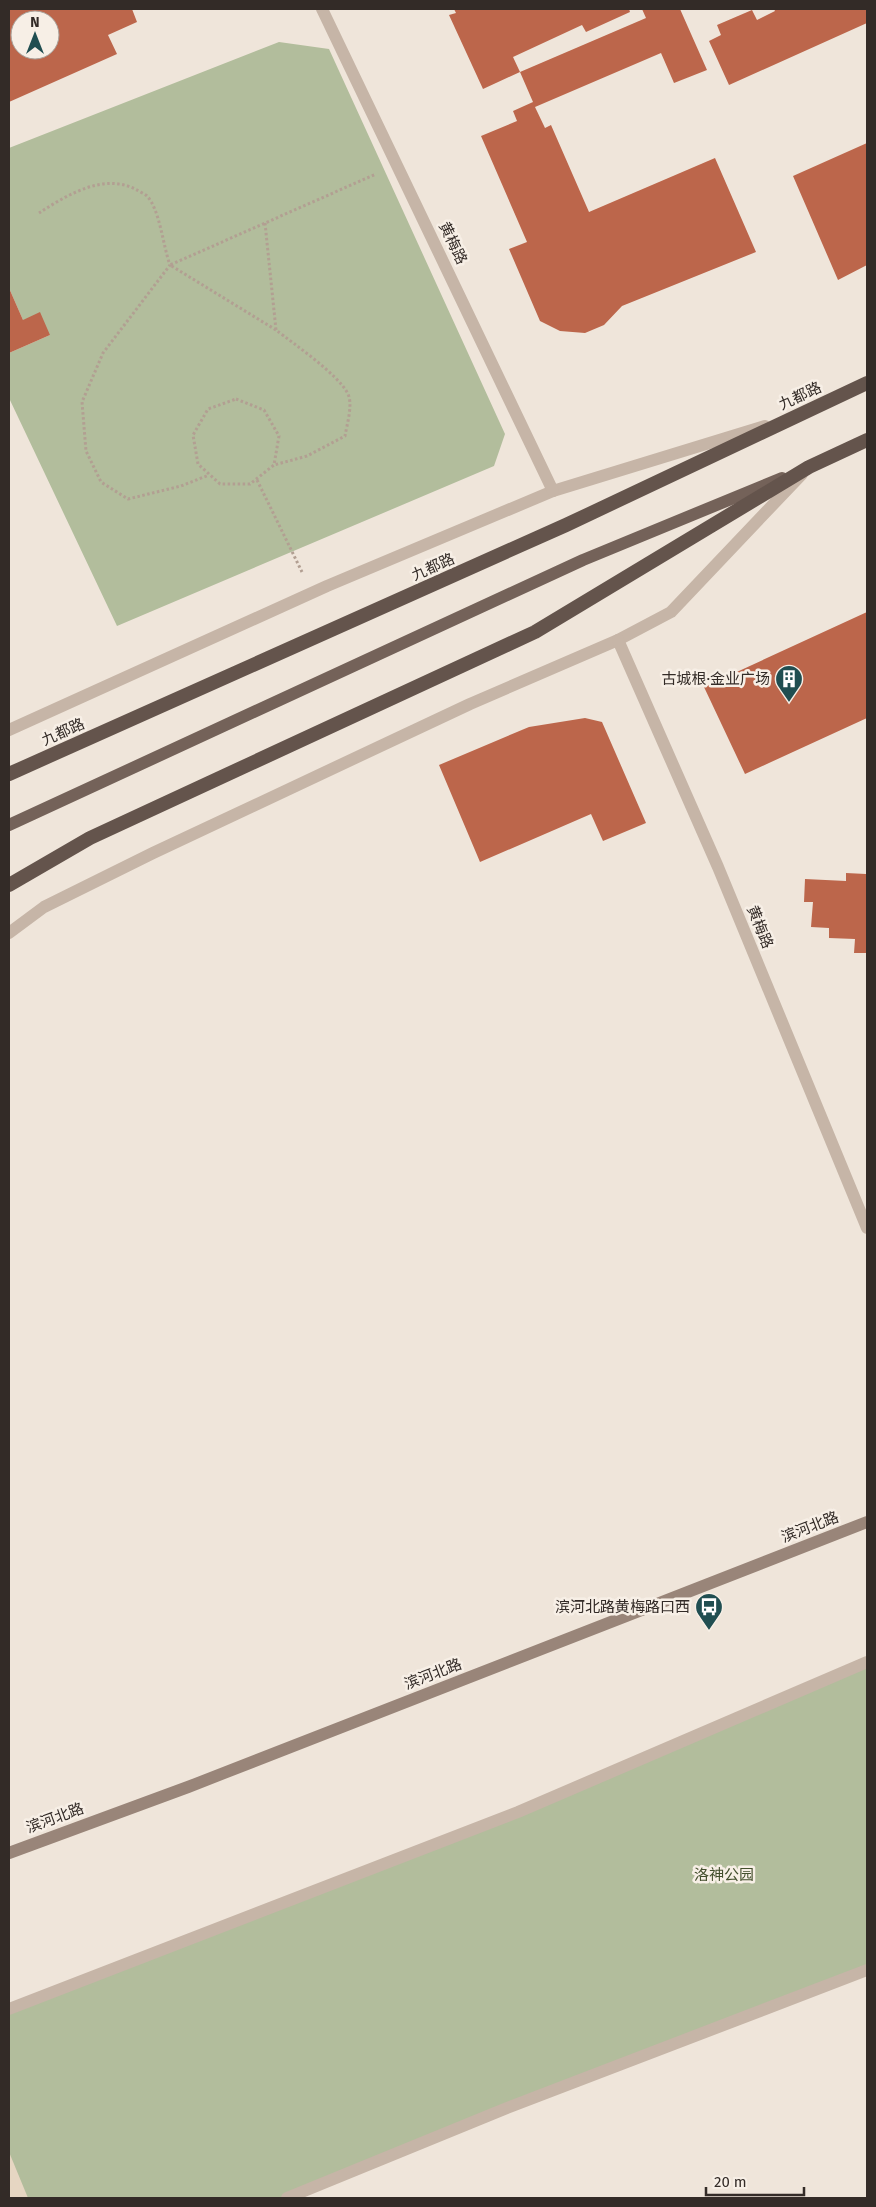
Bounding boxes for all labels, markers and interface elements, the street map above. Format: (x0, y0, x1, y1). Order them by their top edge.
north arrow (10, 10, 60, 60)
text: N (30, 14, 40, 31)
street label: 黄梅路 (435, 219, 471, 267)
street label: 九都路 (776, 378, 824, 414)
street label: 九都路 (409, 550, 457, 584)
building icon: 古城根·金业广场 (774, 664, 804, 703)
place label: 古城根·金业广场 (661, 670, 770, 688)
street label: 九都路 (39, 715, 87, 749)
street label: 黄梅路 (743, 903, 777, 951)
street label: 滨河北路 (779, 1508, 841, 1546)
bus stop icon: 滨河北路黄梅路口西 (694, 1592, 724, 1631)
place label: 滨河北路黄梅路口西 (555, 1598, 690, 1616)
street label: 滨河北路 (402, 1655, 464, 1693)
street label: 滨河北路 (24, 1799, 86, 1837)
park label: 洛神公园 (694, 1866, 754, 1884)
scale bar (706, 2164, 804, 2196)
text: 20 m (714, 2173, 747, 2191)

